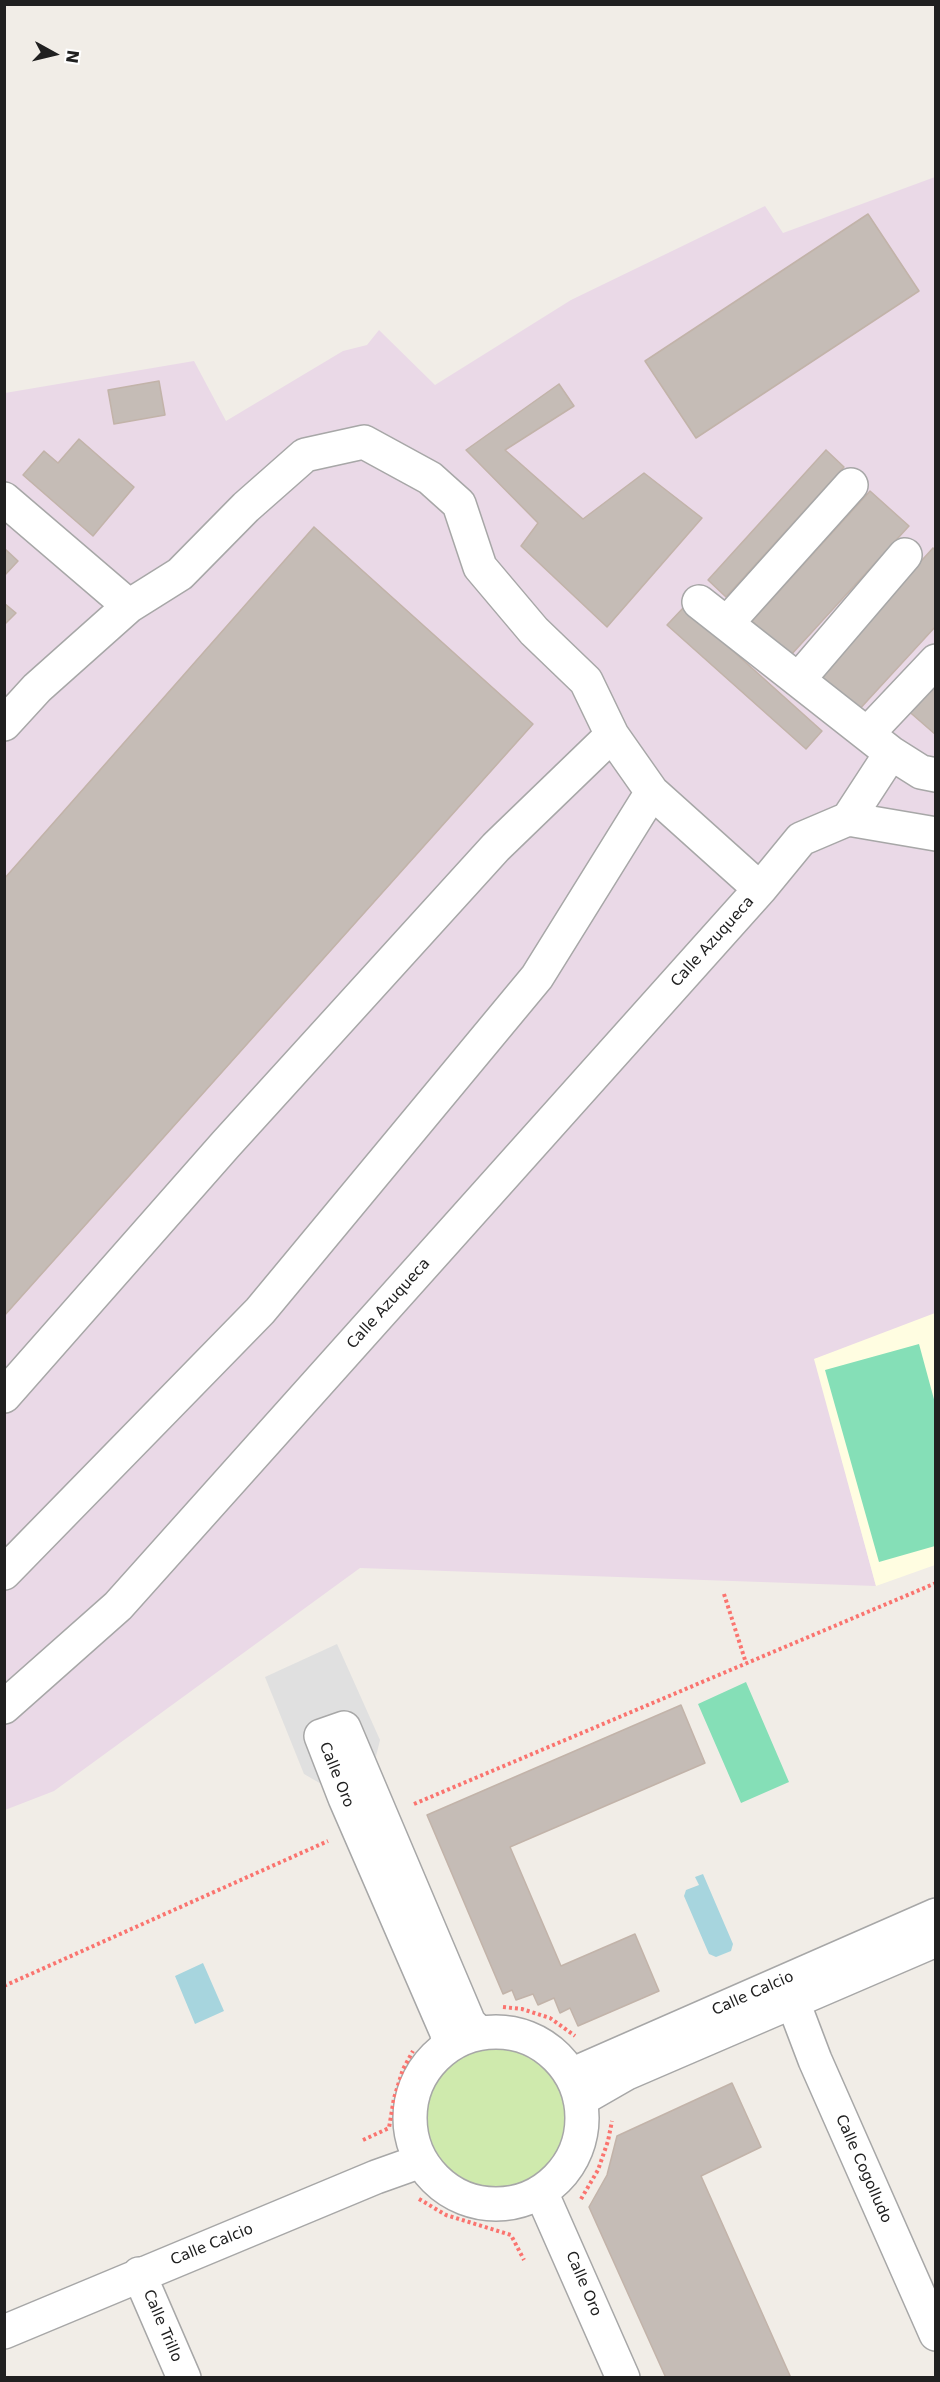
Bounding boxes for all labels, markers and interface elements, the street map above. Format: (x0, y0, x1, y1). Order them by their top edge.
north arrow (24, 24, 84, 84)
text: N (62, 49, 83, 65)
street label: Calle Azuqueca (668, 893, 758, 991)
street label: Calle Azuqueca (344, 1255, 434, 1353)
street label: Calle Oro (315, 1740, 357, 1810)
street label: Calle Calcio (709, 1968, 797, 2020)
street label: Calle Cogolludo (831, 2112, 895, 2226)
street label: Calle Calcio (168, 2220, 256, 2270)
street label: Calle Oro (561, 2249, 605, 2319)
street label: Calle Trillo (139, 2287, 185, 2365)

